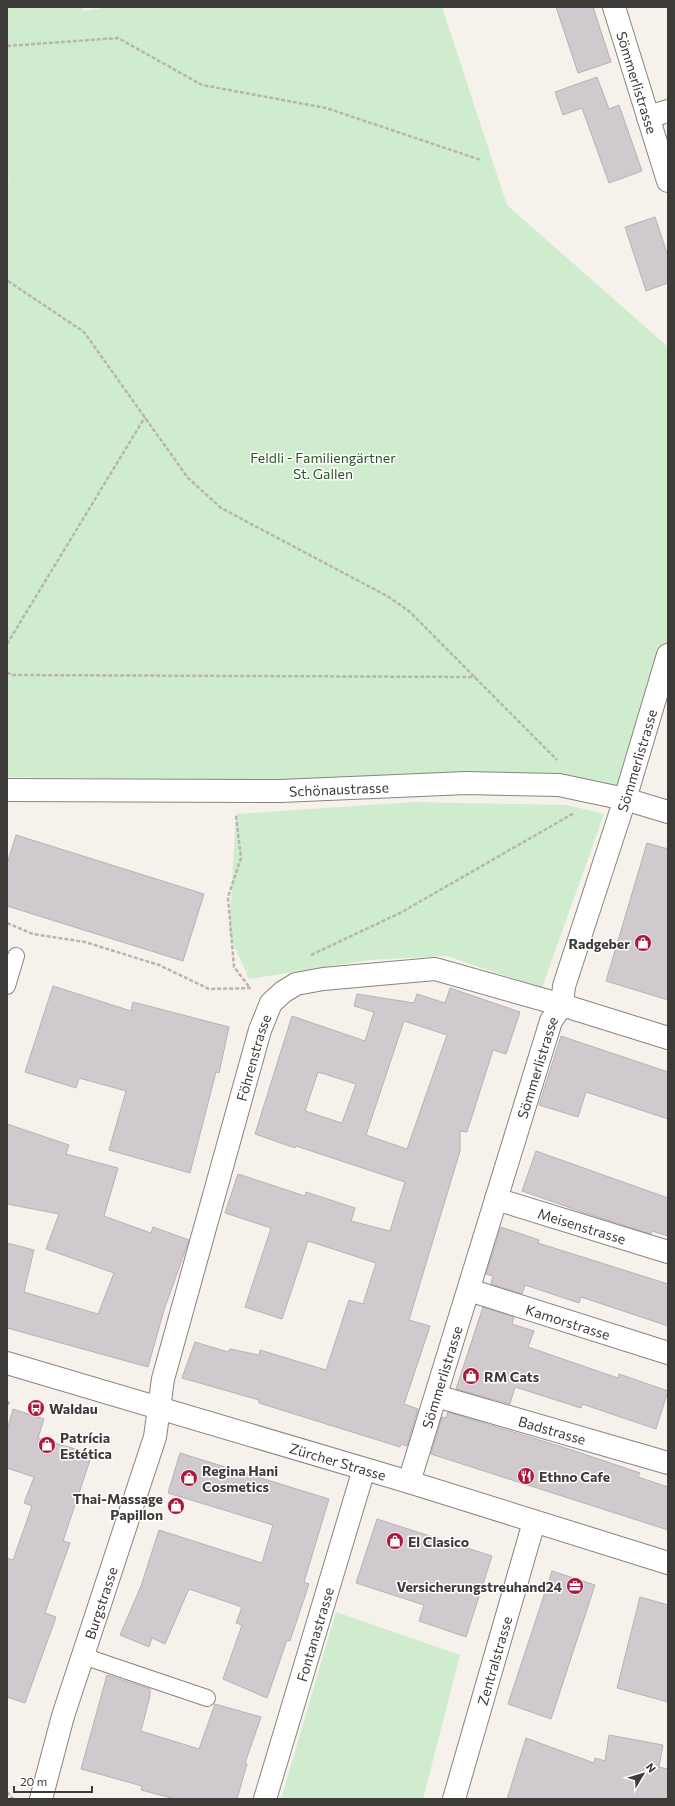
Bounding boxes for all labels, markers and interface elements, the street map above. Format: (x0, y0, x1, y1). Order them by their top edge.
street label: Sömmerlistrasse (614, 29, 661, 136)
park label: Feldli - Familiengärtner St. Gallen (250, 449, 396, 482)
street label: Sömmerlistrasse (613, 707, 660, 814)
street label: Schönaustrasse (289, 778, 389, 799)
shop icon: Radgeber (633, 933, 653, 953)
place label: Radgeber (568, 935, 630, 952)
street label: Föhrenstrasse (232, 1011, 274, 1103)
street label: Sömmerlistrasse (513, 1012, 561, 1120)
street label: Meisenstrasse (536, 1204, 628, 1247)
street label: Kamorstrasse (524, 1300, 613, 1343)
street label: Sömmerlistrasse (418, 1324, 465, 1430)
shop icon: RM Cats (461, 1366, 481, 1386)
place label: RM Cats (484, 1368, 540, 1385)
bus stop icon: Waldau (26, 1398, 46, 1418)
place label: Waldau (49, 1400, 98, 1417)
street label: Badstrasse (517, 1412, 588, 1447)
place label: Patrícia Estética (60, 1429, 112, 1462)
shop icon: Patrícia Estética (37, 1435, 57, 1455)
street label: Zürcher Strasse (287, 1439, 388, 1483)
place label: Regina Hani Cosmetics (202, 1462, 278, 1495)
restaurant icon: Ethno Cafe (516, 1466, 536, 1486)
shop icon: Regina Hani Cosmetics (179, 1468, 199, 1488)
place label: Ethno Cafe (539, 1468, 610, 1485)
place label: Thai-Massage Papillon (73, 1490, 163, 1523)
shop icon: Thai-Massage Papillon (166, 1496, 186, 1516)
shop icon: El Clasico (385, 1531, 405, 1551)
place label: El Clasico (408, 1533, 469, 1550)
street label: Burgstrasse (80, 1565, 120, 1641)
office icon: Versicherungstreuhand24 (565, 1576, 585, 1596)
place label: Versicherungstreuhand24 (396, 1578, 562, 1595)
street label: Fontanastrasse (292, 1585, 337, 1683)
street label: Zentralstrasse (473, 1614, 515, 1707)
north arrow (623, 1754, 663, 1794)
text: N (644, 1760, 659, 1775)
scale bar (14, 1768, 92, 1794)
text: 20 m (20, 1774, 47, 1788)

